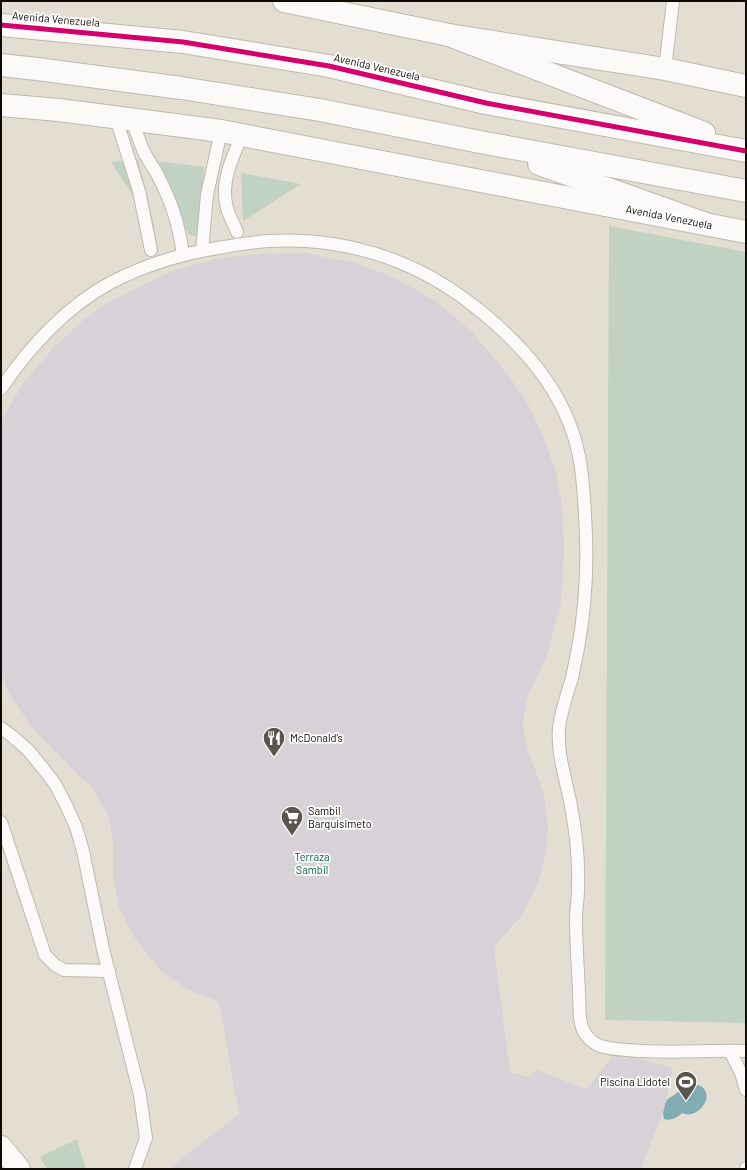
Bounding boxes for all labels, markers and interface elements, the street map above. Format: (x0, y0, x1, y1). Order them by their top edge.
street label: Avenida Venezuela (12, 8, 101, 29)
street label: Avenida Venezuela (333, 50, 422, 83)
street label: Avenida Venezuela (625, 202, 714, 231)
restaurant icon: McDonald's (261, 725, 287, 758)
place label: McDonald's (290, 731, 343, 744)
supermarket icon: Sambil Barquisimeto (279, 804, 305, 837)
place label: Sambil Barquisimeto (308, 804, 372, 830)
park label: Terraza Sambil (294, 850, 330, 876)
sports icon: Piscina Lidotel (673, 1069, 699, 1102)
place label: Piscina Lidotel (600, 1075, 670, 1088)

